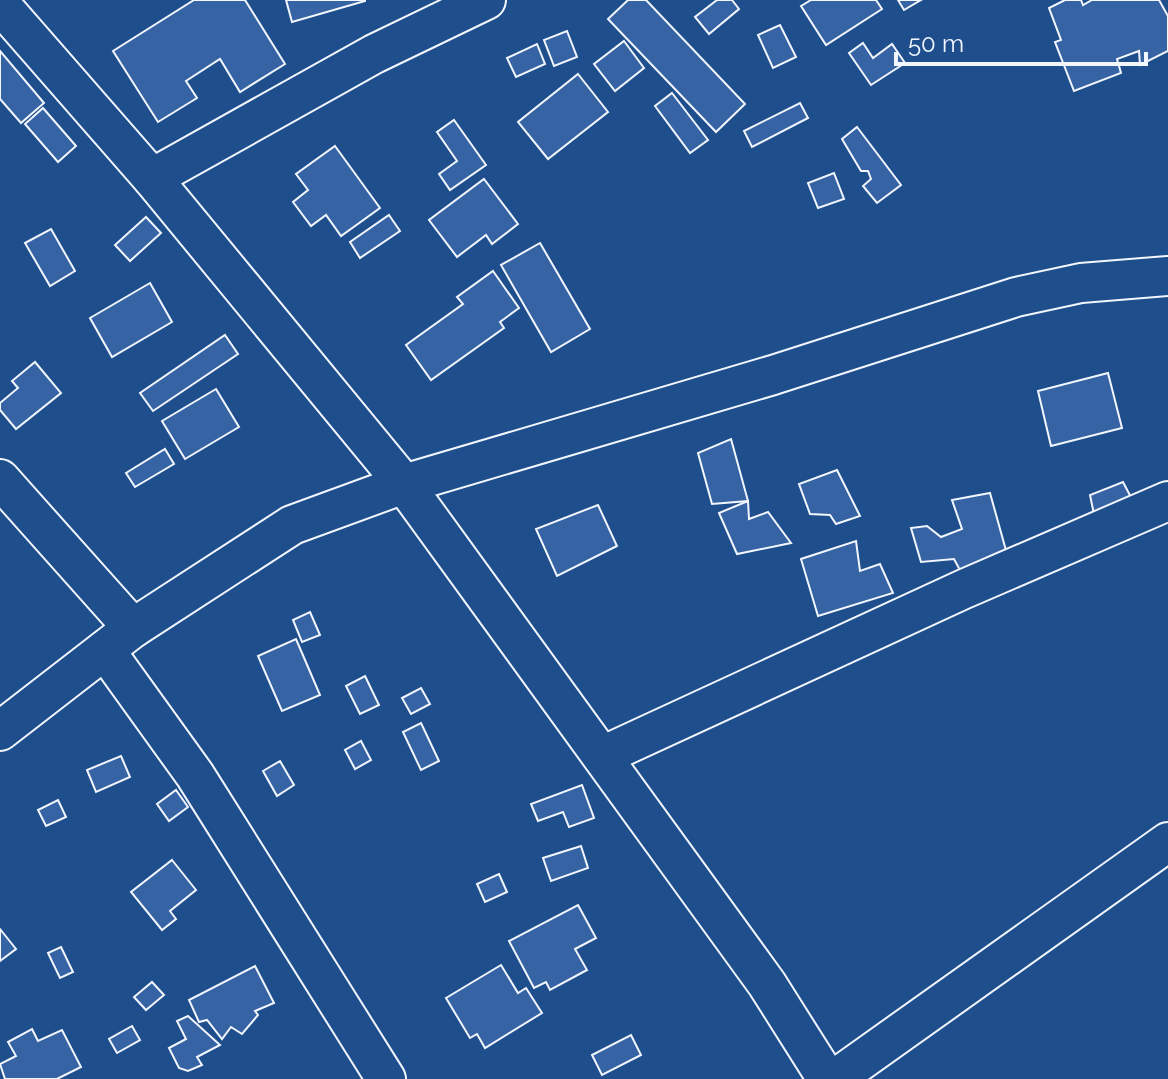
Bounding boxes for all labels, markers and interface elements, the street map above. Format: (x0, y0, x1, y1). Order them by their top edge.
scale bar (896, 16, 1146, 66)
text: 50 m (908, 29, 964, 58)

